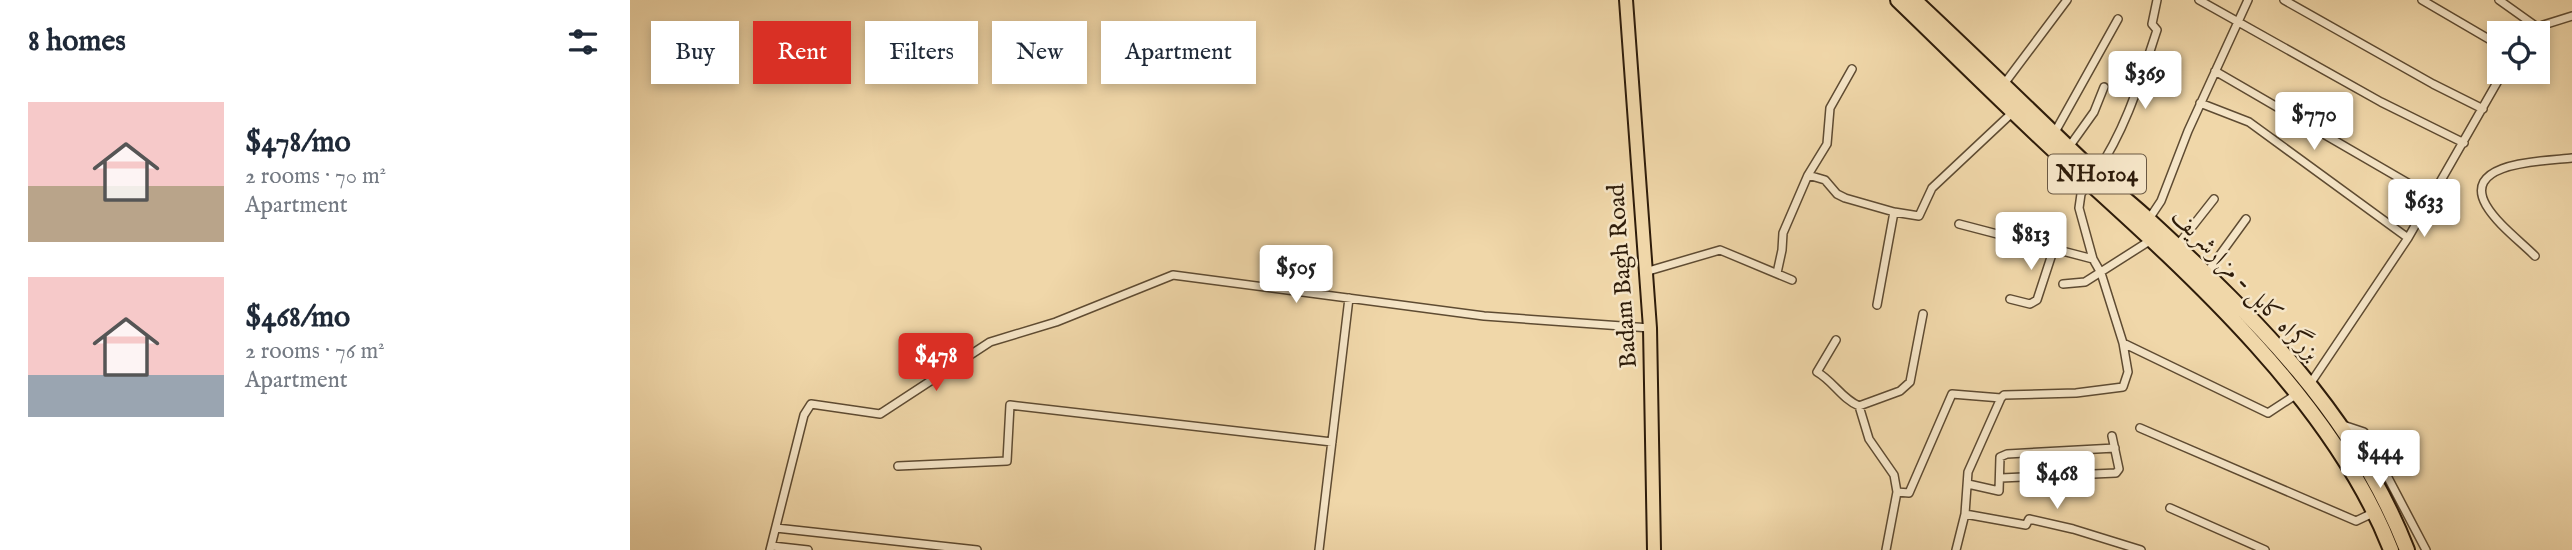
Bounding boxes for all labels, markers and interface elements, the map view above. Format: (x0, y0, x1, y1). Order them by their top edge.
chip: Buy (651, 21, 739, 84)
chip: Rent (753, 21, 851, 84)
chip: Filters (865, 21, 978, 84)
chip: New (992, 21, 1087, 84)
chip: Apartment (1101, 21, 1256, 84)
map controls (2487, 21, 2550, 84)
button: locate (2487, 21, 2550, 84)
text: 8 homes (28, 23, 126, 61)
icon: filters (564, 23, 602, 61)
pin: $369 (2104, 52, 2186, 111)
text: $369 (2124, 59, 2166, 88)
pin: $770 (2273, 92, 2355, 152)
text: $770 (2291, 100, 2337, 129)
text: $478/mo (245, 124, 351, 162)
icon: home (84, 130, 168, 214)
road number: NH0104 (2048, 154, 2146, 194)
text: 2 rooms · 70 m² (245, 162, 386, 191)
pin: $633 (2383, 180, 2465, 239)
street label: Badam Bagh Road (1601, 183, 1645, 369)
text: $633 (2404, 187, 2444, 216)
text: Apartment (245, 191, 348, 220)
street label: بزرگراه کابل - مزارشریف (2164, 200, 2327, 368)
pin: $813 (1990, 212, 2072, 272)
text: $813 (2012, 220, 2050, 249)
pin: $505 (1255, 246, 1337, 305)
text: $505 (1276, 253, 1316, 282)
text: $468/mo (245, 299, 350, 337)
icon: home (84, 305, 168, 389)
pin: $478 (895, 334, 977, 393)
text: 2 rooms · 76 m² (245, 337, 385, 366)
text: $478 (914, 341, 958, 370)
text: Apartment (245, 366, 348, 395)
pin: $444 (2339, 430, 2421, 490)
text: $444 (2357, 438, 2403, 467)
pin: $468 (2016, 452, 2098, 511)
text: $468 (2036, 459, 2078, 488)

